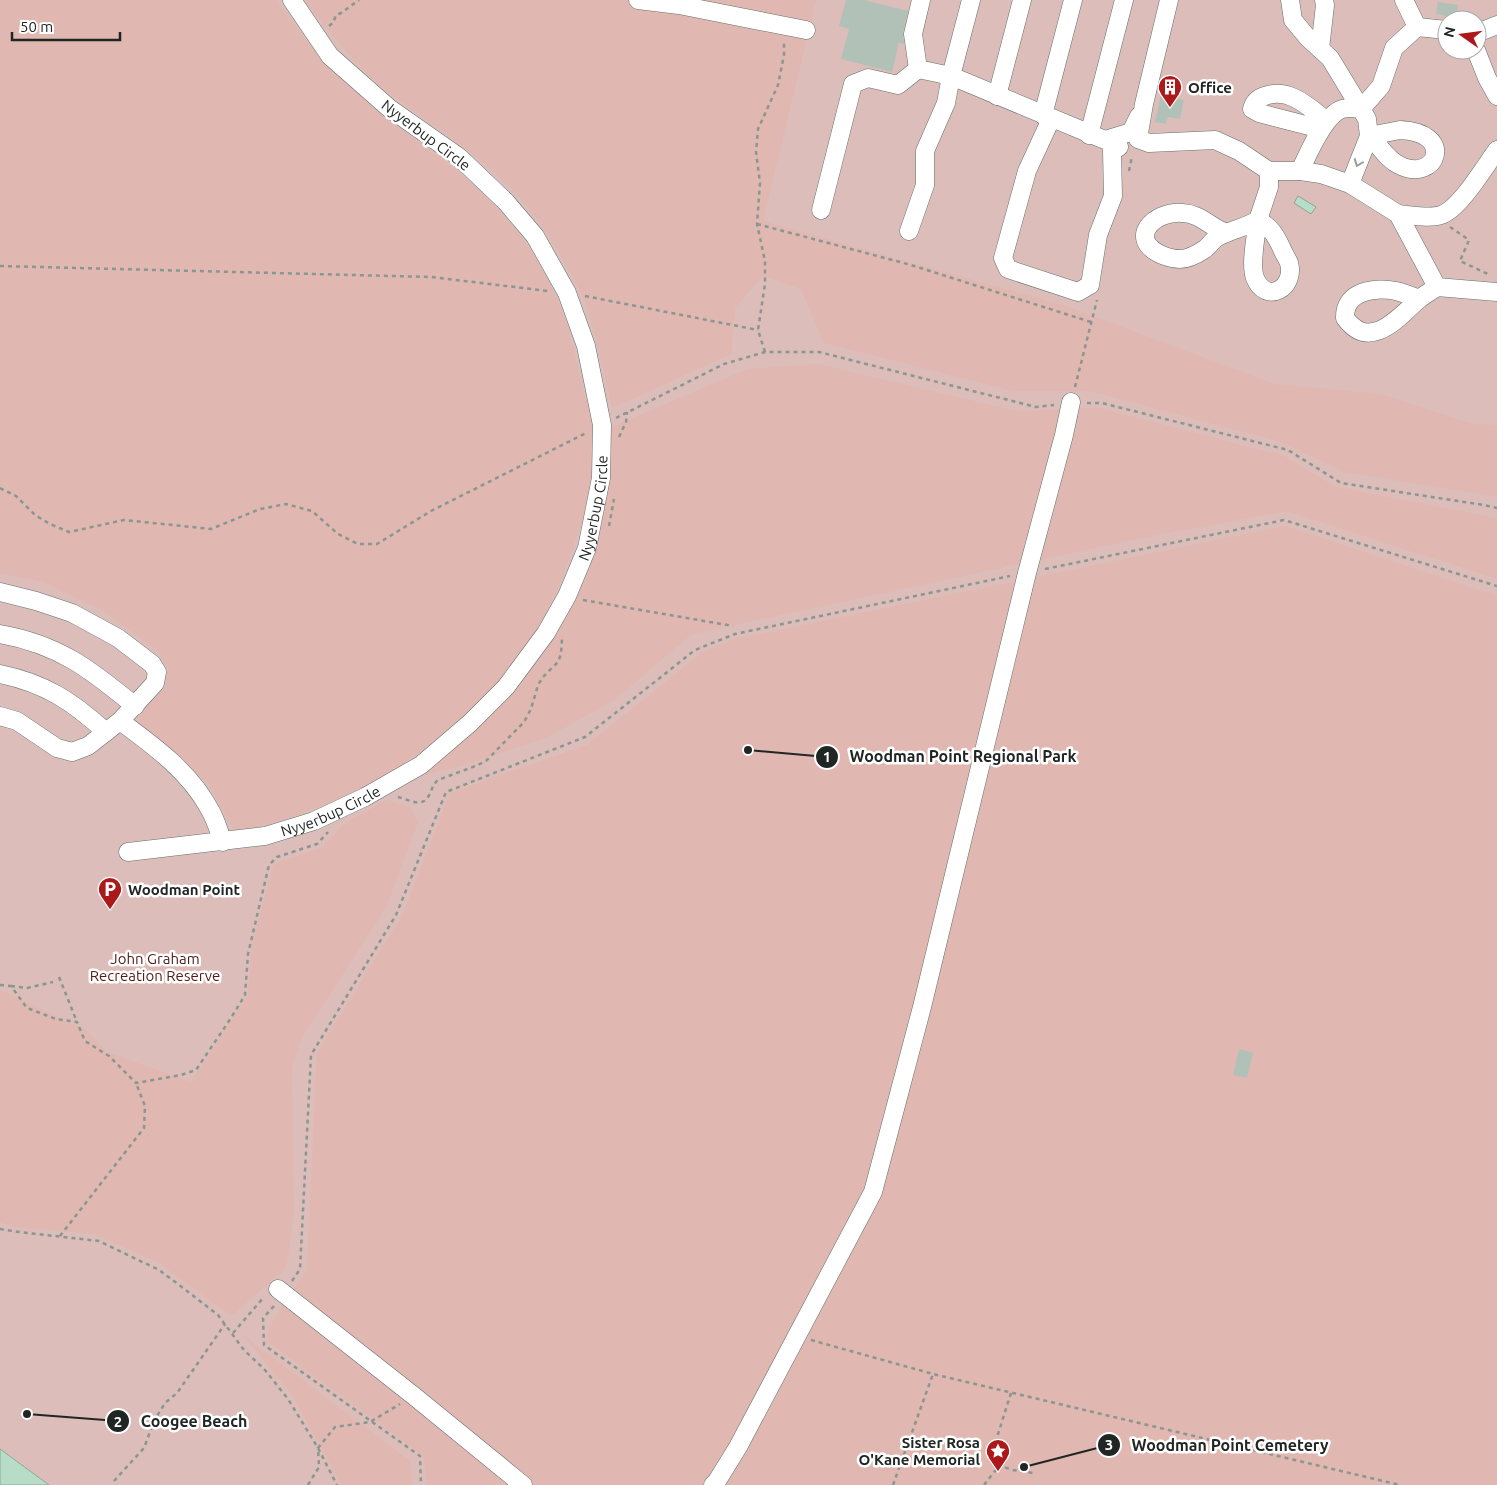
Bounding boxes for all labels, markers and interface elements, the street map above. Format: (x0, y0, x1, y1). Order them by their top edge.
scale bar (12, 10, 120, 42)
north arrow (1437, 10, 1487, 60)
text: 50 m (20, 18, 53, 35)
text: N (1440, 25, 1458, 39)
building icon: Office (1157, 74, 1183, 108)
place label: Office (1188, 79, 1232, 96)
street label: Nyyerbup Circle (378, 96, 474, 174)
one-way arrow (1354, 159, 1364, 167)
street label: Nyyerbup Circle (574, 455, 610, 563)
callout: Woodman Point Regional Park (815, 741, 1087, 772)
text: Woodman Point Regional Park (850, 747, 1076, 765)
text: 1 (823, 748, 831, 765)
street label: Nyyerbup Circle (278, 782, 383, 839)
parking icon: Woodman Point (97, 876, 123, 910)
place label: Woodman Point (128, 881, 240, 898)
park label: John Graham Recreation Reserve (90, 950, 220, 984)
callout: Coogee Beach (106, 1406, 257, 1437)
text: Coogee Beach (141, 1412, 247, 1430)
text: 2 (114, 1413, 122, 1430)
callout: Woodman Point Cemetery (1097, 1430, 1339, 1461)
place label: Sister Rosa O'Kane Memorial (859, 1434, 980, 1468)
text: 3 (1105, 1436, 1113, 1453)
text: Woodman Point Cemetery (1132, 1436, 1329, 1454)
place icon: Sister Rosa O'Kane Memorial (985, 1438, 1011, 1472)

